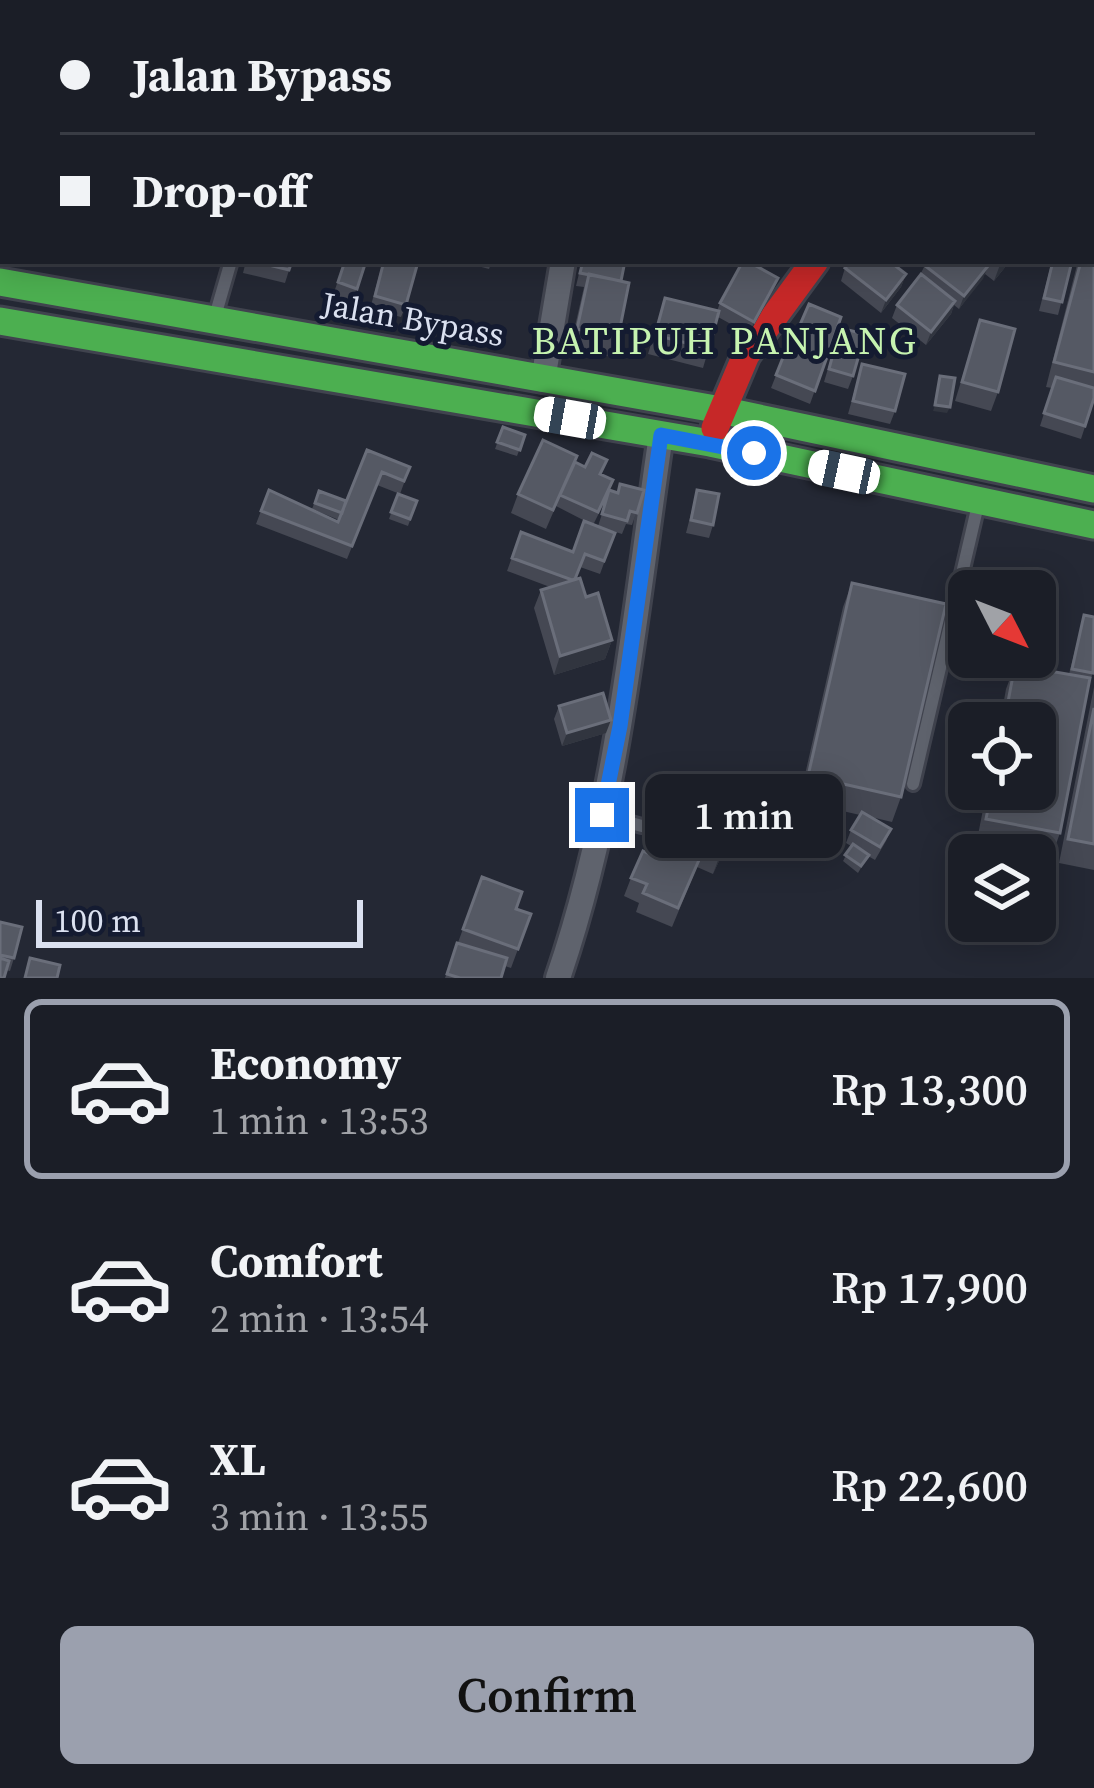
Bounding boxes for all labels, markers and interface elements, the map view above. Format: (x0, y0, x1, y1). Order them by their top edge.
text: Jalan Bypass (132, 44, 392, 106)
text: Drop-off (132, 160, 308, 222)
street label: Jalan Bypass (317, 281, 508, 357)
district label: BATIPUH PANJANG (531, 314, 919, 367)
car (531, 394, 609, 442)
route start (727, 426, 781, 480)
car (805, 447, 883, 497)
north arrow (948, 570, 1056, 678)
map controls (948, 570, 1056, 942)
button: locate (948, 702, 1056, 810)
callout: 1 min (644, 773, 842, 857)
route end (575, 788, 629, 842)
text: 1 min (694, 789, 794, 842)
button: layers (948, 834, 1056, 942)
scale bar (36, 894, 363, 947)
text: 100 m (54, 898, 141, 943)
text: Economy (210, 1032, 401, 1094)
icon: car (66, 1035, 174, 1143)
text: Rp 13,300 (831, 1058, 1028, 1120)
text: 1 min · 13:53 (210, 1094, 429, 1147)
text: Comfort (210, 1230, 383, 1292)
icon: car (66, 1233, 174, 1341)
text: Rp 17,900 (831, 1256, 1028, 1318)
text: 2 min · 13:54 (210, 1292, 429, 1345)
text: XL (210, 1428, 266, 1490)
icon: car (66, 1431, 174, 1539)
text: Rp 22,600 (831, 1454, 1028, 1516)
text: 3 min · 13:55 (210, 1490, 429, 1543)
button: Confirm (60, 1626, 1034, 1764)

